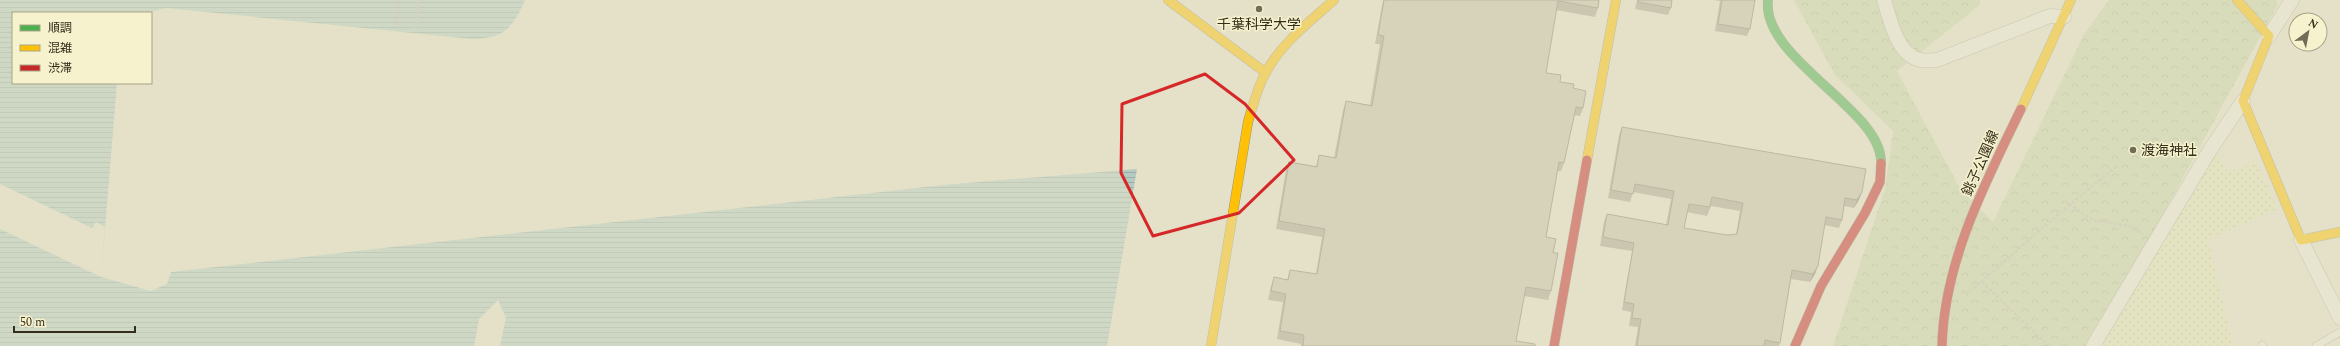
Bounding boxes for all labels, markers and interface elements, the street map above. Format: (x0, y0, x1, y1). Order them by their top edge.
marker: 千葉科学大学 (1254, 4, 1264, 14)
legend (12, 12, 152, 84)
north arrow (2288, 12, 2328, 52)
place label: 千葉科学大学 (1217, 14, 1301, 35)
text: N (2305, 14, 2321, 34)
text: 順調 (48, 19, 72, 38)
text: 混雑 (48, 39, 72, 58)
text: 渋滞 (48, 59, 72, 78)
street label: 銚子公園線 (1957, 127, 2004, 199)
place label: 渡海神社 (2141, 140, 2197, 161)
marker: 渡海神社 (2128, 145, 2138, 155)
scale bar (14, 308, 135, 334)
text: 50 m (20, 313, 45, 332)

